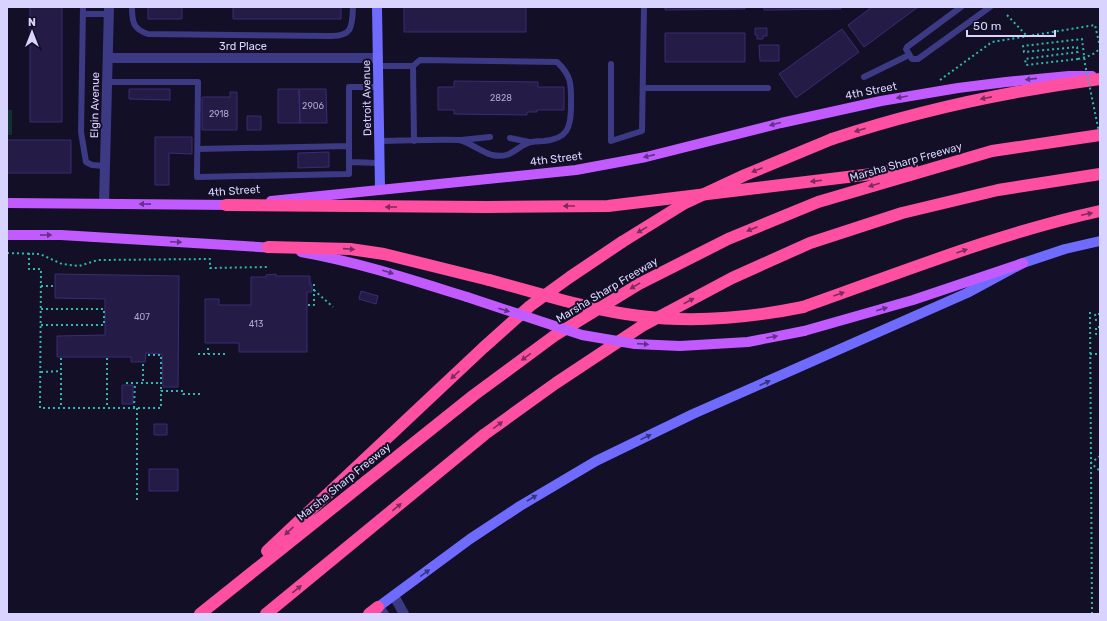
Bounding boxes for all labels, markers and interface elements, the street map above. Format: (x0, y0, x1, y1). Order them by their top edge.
north arrow (12, 12, 52, 52)
scale bar (967, 12, 1055, 38)
text: N (28, 16, 36, 29)
text: 50 m (973, 19, 1001, 33)
street label: 3rd Place (219, 40, 267, 53)
street label: Detroit Avenue (360, 60, 374, 136)
street label: Elgin Avenue (88, 72, 102, 138)
one-way arrow (1024, 76, 1037, 82)
street label: 4th Street (844, 79, 899, 102)
house number: 2828 (490, 93, 512, 103)
one-way arrow (896, 94, 908, 100)
one-way arrow (980, 96, 992, 102)
house number: 2906 (302, 101, 324, 111)
house number: 2918 (209, 109, 229, 119)
one-way arrow (769, 122, 781, 128)
one-way arrow (853, 127, 865, 133)
street label: Marsha Sharp Freeway (848, 140, 964, 184)
street label: 4th Street (529, 149, 583, 169)
one-way arrow (643, 154, 655, 160)
one-way arrow (751, 167, 762, 173)
one-way arrow (810, 178, 822, 185)
one-way arrow (868, 182, 880, 188)
street label: 4th Street (207, 183, 261, 199)
one-way arrow (138, 201, 151, 207)
one-way arrow (385, 203, 397, 210)
one-way arrow (563, 203, 575, 210)
one-way arrow (1080, 210, 1093, 216)
one-way arrow (637, 226, 647, 234)
one-way arrow (746, 226, 757, 232)
one-way arrow (40, 232, 53, 238)
one-way arrow (170, 238, 182, 245)
one-way arrow (343, 246, 355, 252)
one-way arrow (956, 248, 968, 254)
street label: Marsha Sharp Freeway (554, 254, 660, 326)
one-way arrow (382, 270, 394, 276)
one-way arrow (629, 283, 641, 290)
one-way arrow (834, 291, 846, 297)
one-way arrow (683, 297, 695, 304)
one-way arrow (876, 306, 888, 312)
one-way arrow (498, 307, 510, 313)
house number: 407 (134, 312, 150, 322)
house number: 413 (249, 319, 263, 329)
one-way arrow (766, 334, 779, 340)
one-way arrow (637, 341, 649, 348)
one-way arrow (521, 353, 531, 361)
one-way arrow (450, 370, 460, 380)
one-way arrow (759, 379, 771, 385)
one-way arrow (493, 421, 503, 429)
one-way arrow (641, 434, 652, 440)
street label: Marsha Sharp Freeway (295, 440, 393, 524)
one-way arrow (526, 495, 538, 502)
one-way arrow (392, 502, 402, 511)
one-way arrow (284, 526, 294, 536)
one-way arrow (420, 569, 431, 577)
one-way arrow (291, 585, 302, 594)

